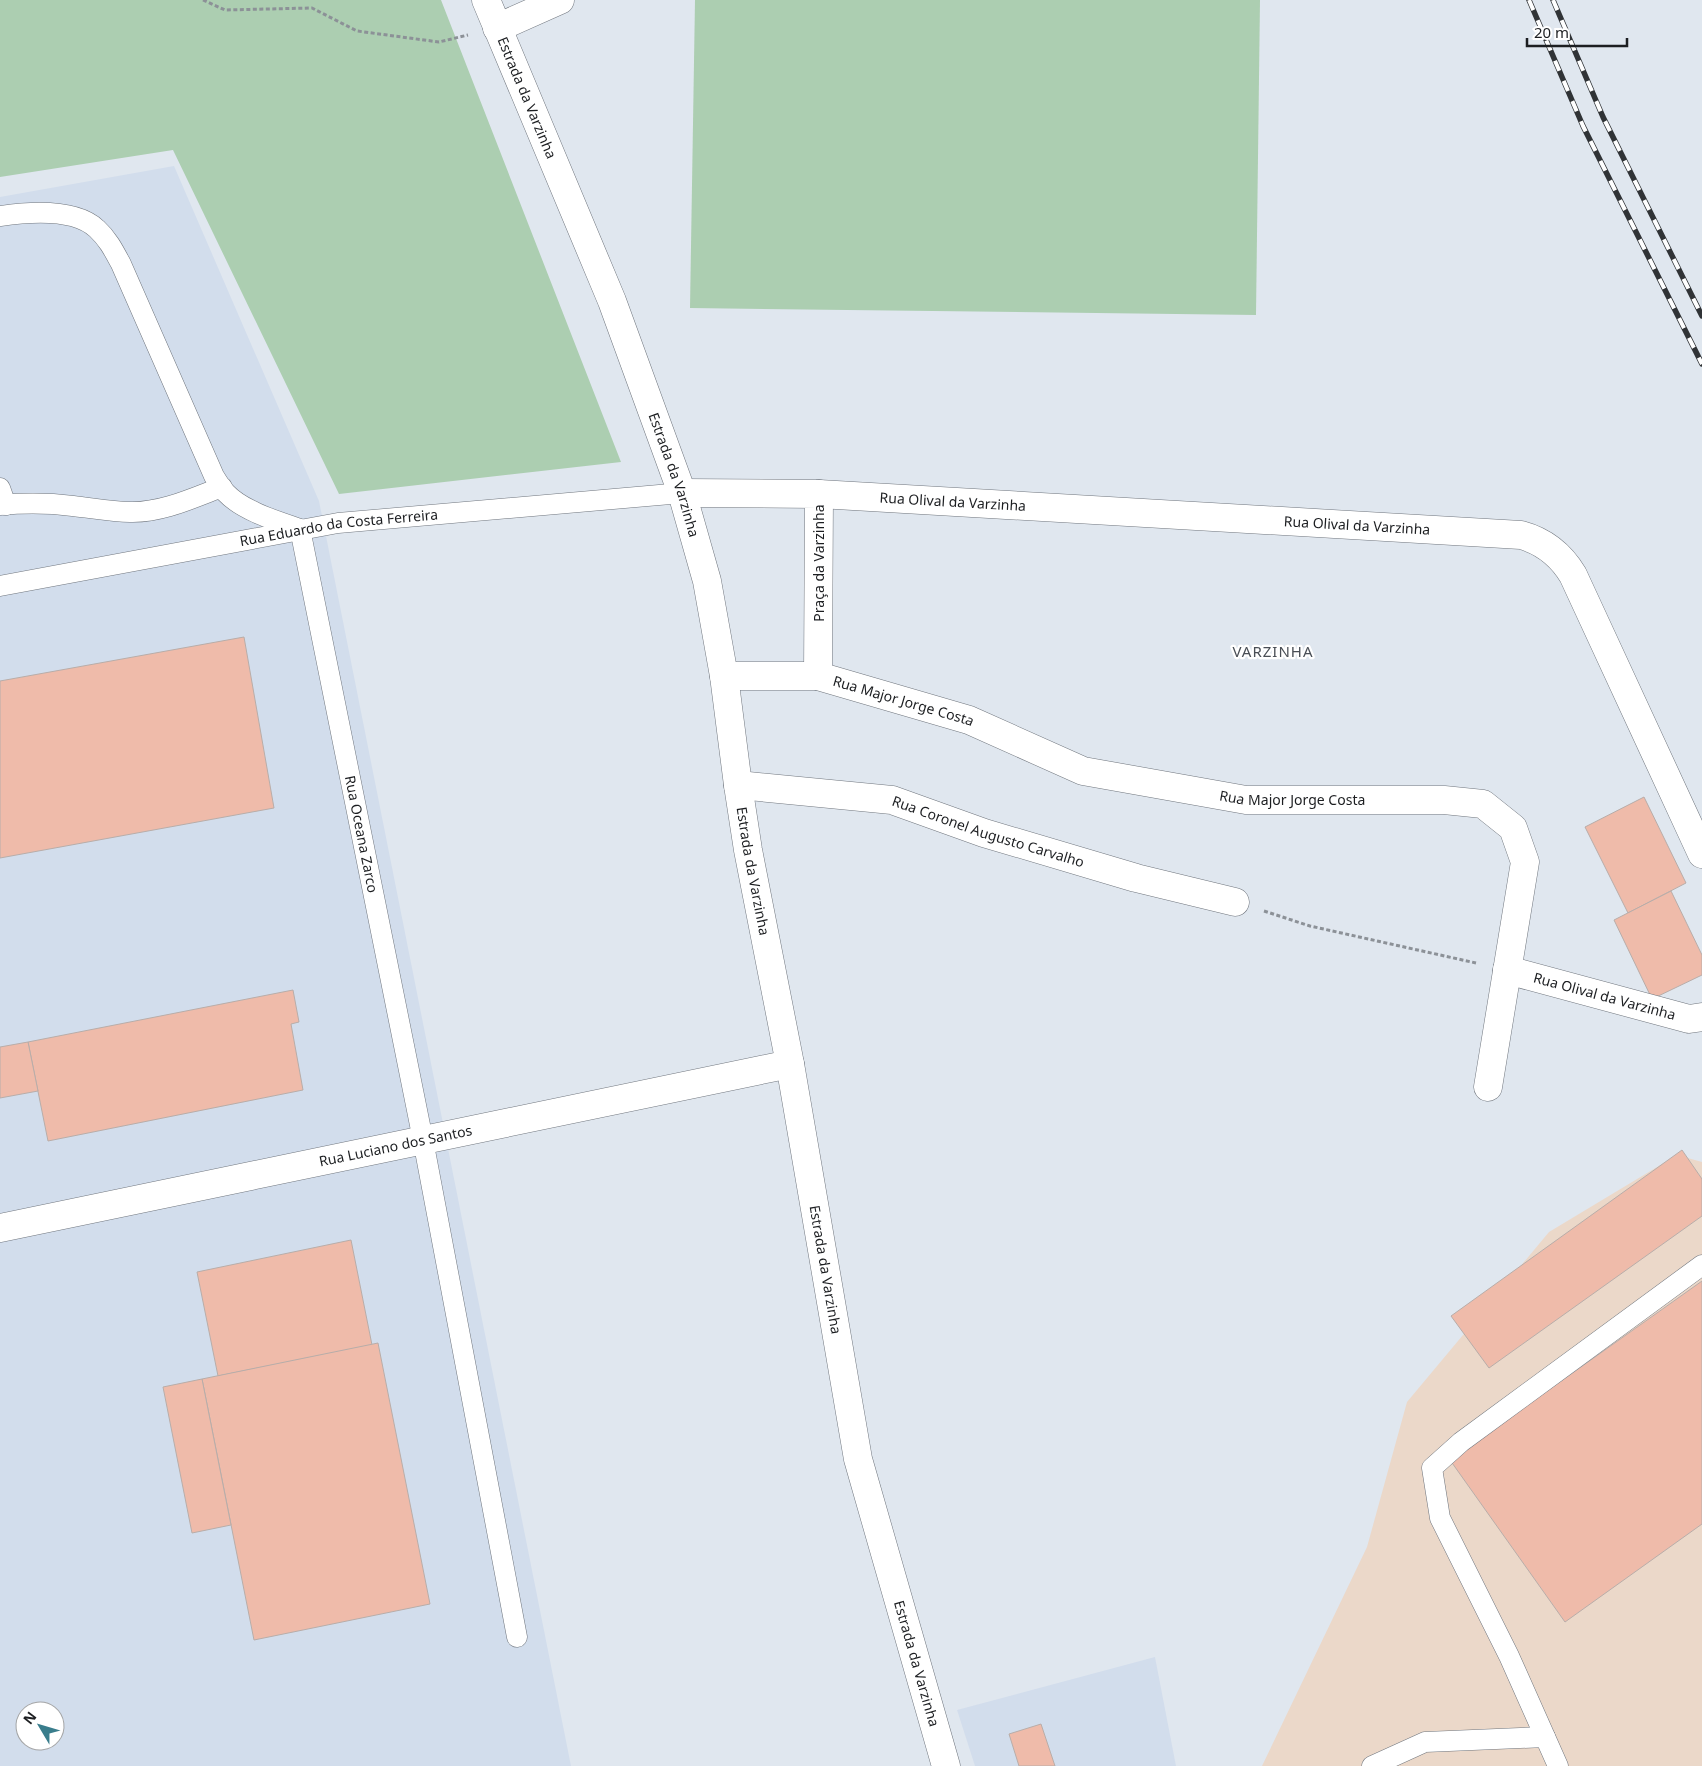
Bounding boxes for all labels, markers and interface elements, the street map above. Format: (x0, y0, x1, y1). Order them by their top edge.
scale bar (1527, 15, 1627, 47)
text: 20 m (1534, 22, 1569, 42)
street label: Estrada da Varzinha (493, 34, 561, 161)
street label: Estrada da Varzinha (644, 410, 704, 539)
street label: Rua Olival da Varzinha (879, 488, 1027, 515)
street label: Rua Eduardo da Costa Ferreira (238, 504, 439, 550)
street label: Praça da Varzinha (809, 504, 828, 622)
street label: Rua Olival da Varzinha (1283, 511, 1431, 539)
district label: VARZINHA (1232, 641, 1314, 661)
street label: Rua Major Jorge Costa (831, 671, 977, 730)
street label: Rua Oceana Zarco (341, 774, 383, 894)
street label: Rua Major Jorge Costa (1218, 785, 1365, 809)
street label: Rua Coronel Augusto Carvalho (890, 791, 1087, 871)
street label: Estrada da Varzinha (732, 805, 775, 937)
street label: Rua Olival da Varzinha (1531, 968, 1678, 1024)
street label: Rua Luciano dos Santos (317, 1120, 474, 1171)
street label: Estrada da Varzinha (805, 1204, 846, 1335)
street label: Estrada da Varzinha (890, 1598, 944, 1729)
north arrow (15, 1701, 65, 1751)
text: N (18, 1707, 40, 1728)

